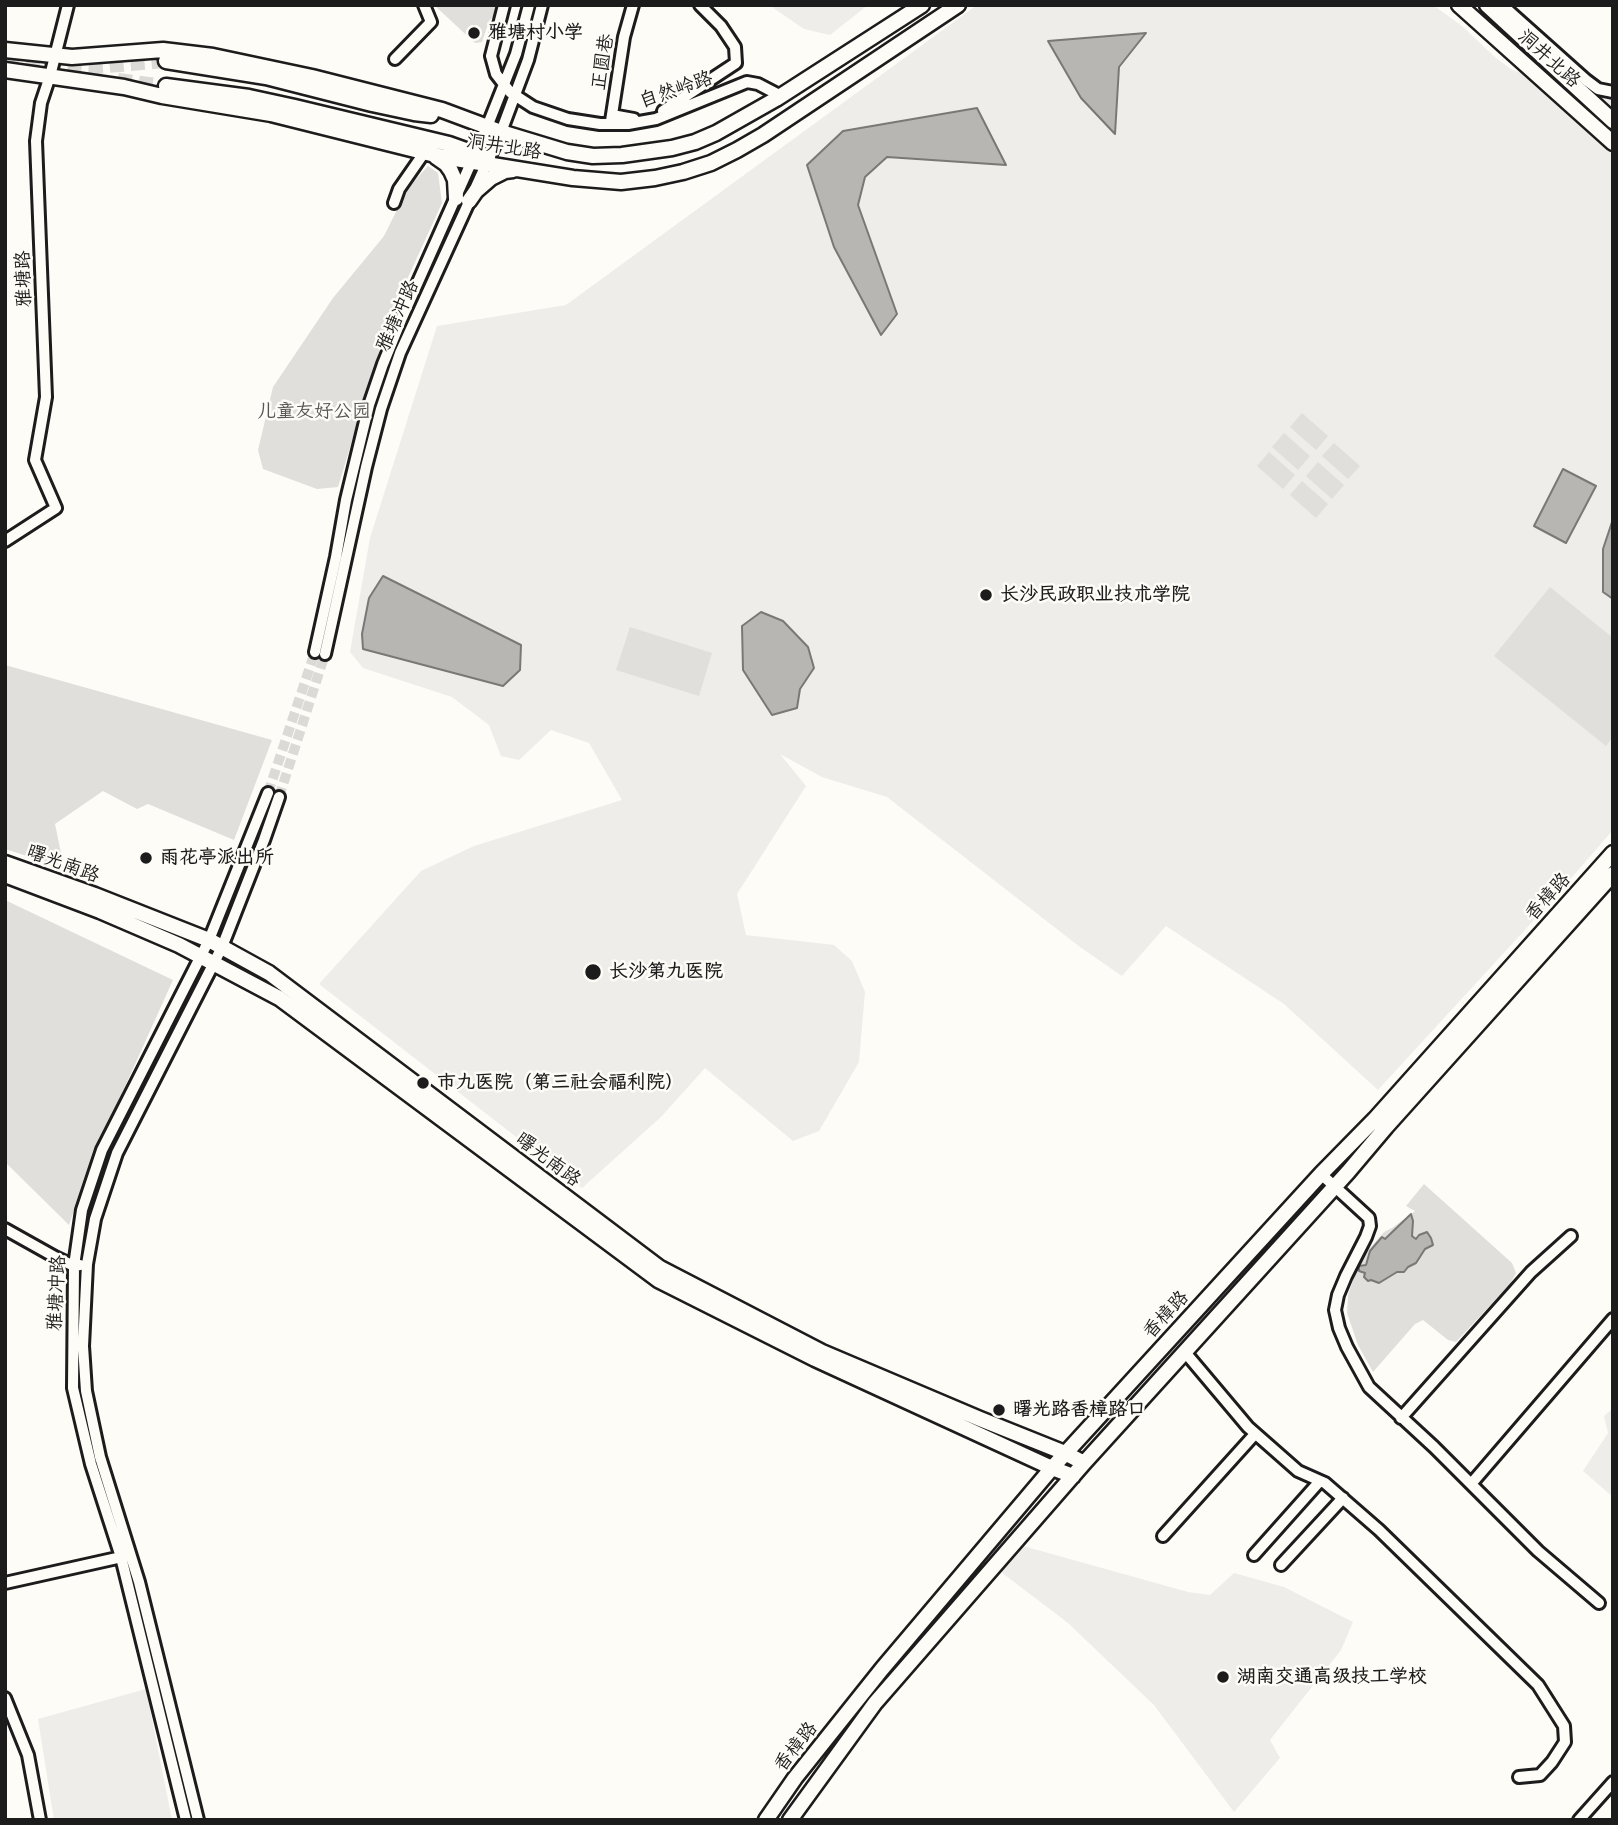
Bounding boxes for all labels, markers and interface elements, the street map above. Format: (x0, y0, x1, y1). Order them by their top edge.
place label: 雅塘村小学 (488, 22, 583, 44)
marker: 雅塘村小学 (466, 25, 482, 41)
street label: 洞井北路 (1513, 25, 1585, 93)
street label: 正圆巷 (587, 32, 619, 92)
street label: 自然岭路 (636, 67, 716, 113)
street label: 洞井北路 (465, 130, 543, 164)
street label: 雅塘路 (12, 250, 36, 308)
street label: 雅塘冲路 (372, 277, 424, 355)
park label: 儿童友好公园 (257, 401, 371, 423)
place label: 长沙民政职业技术学院 (1000, 584, 1190, 606)
marker: 长沙民政职业技术学院 (978, 587, 994, 603)
street label: 曙光南路 (23, 840, 103, 888)
place label: 雨花亭派出所 (160, 847, 274, 869)
marker: 雨花亭派出所 (138, 850, 154, 866)
street label: 香樟路 (1520, 868, 1576, 926)
place label: 长沙第九医院 (609, 961, 723, 983)
marker: 长沙第九医院 (583, 962, 603, 982)
place label: 市九医院（第三社会福利院） (437, 1072, 684, 1094)
marker: 市九医院（第三社会福利院） (415, 1075, 431, 1091)
street label: 曙光南路 (511, 1128, 585, 1192)
street label: 雅塘冲路 (44, 1254, 70, 1332)
street label: 香樟路 (1138, 1286, 1194, 1344)
place label: 曙光路香樟路口 (1013, 1399, 1146, 1421)
marker: 曙光路香樟路口 (991, 1402, 1007, 1418)
place label: 湖南交通高级技工学校 (1237, 1666, 1427, 1688)
marker: 湖南交通高级技工学校 (1215, 1669, 1231, 1685)
street label: 香樟路 (769, 1718, 823, 1776)

